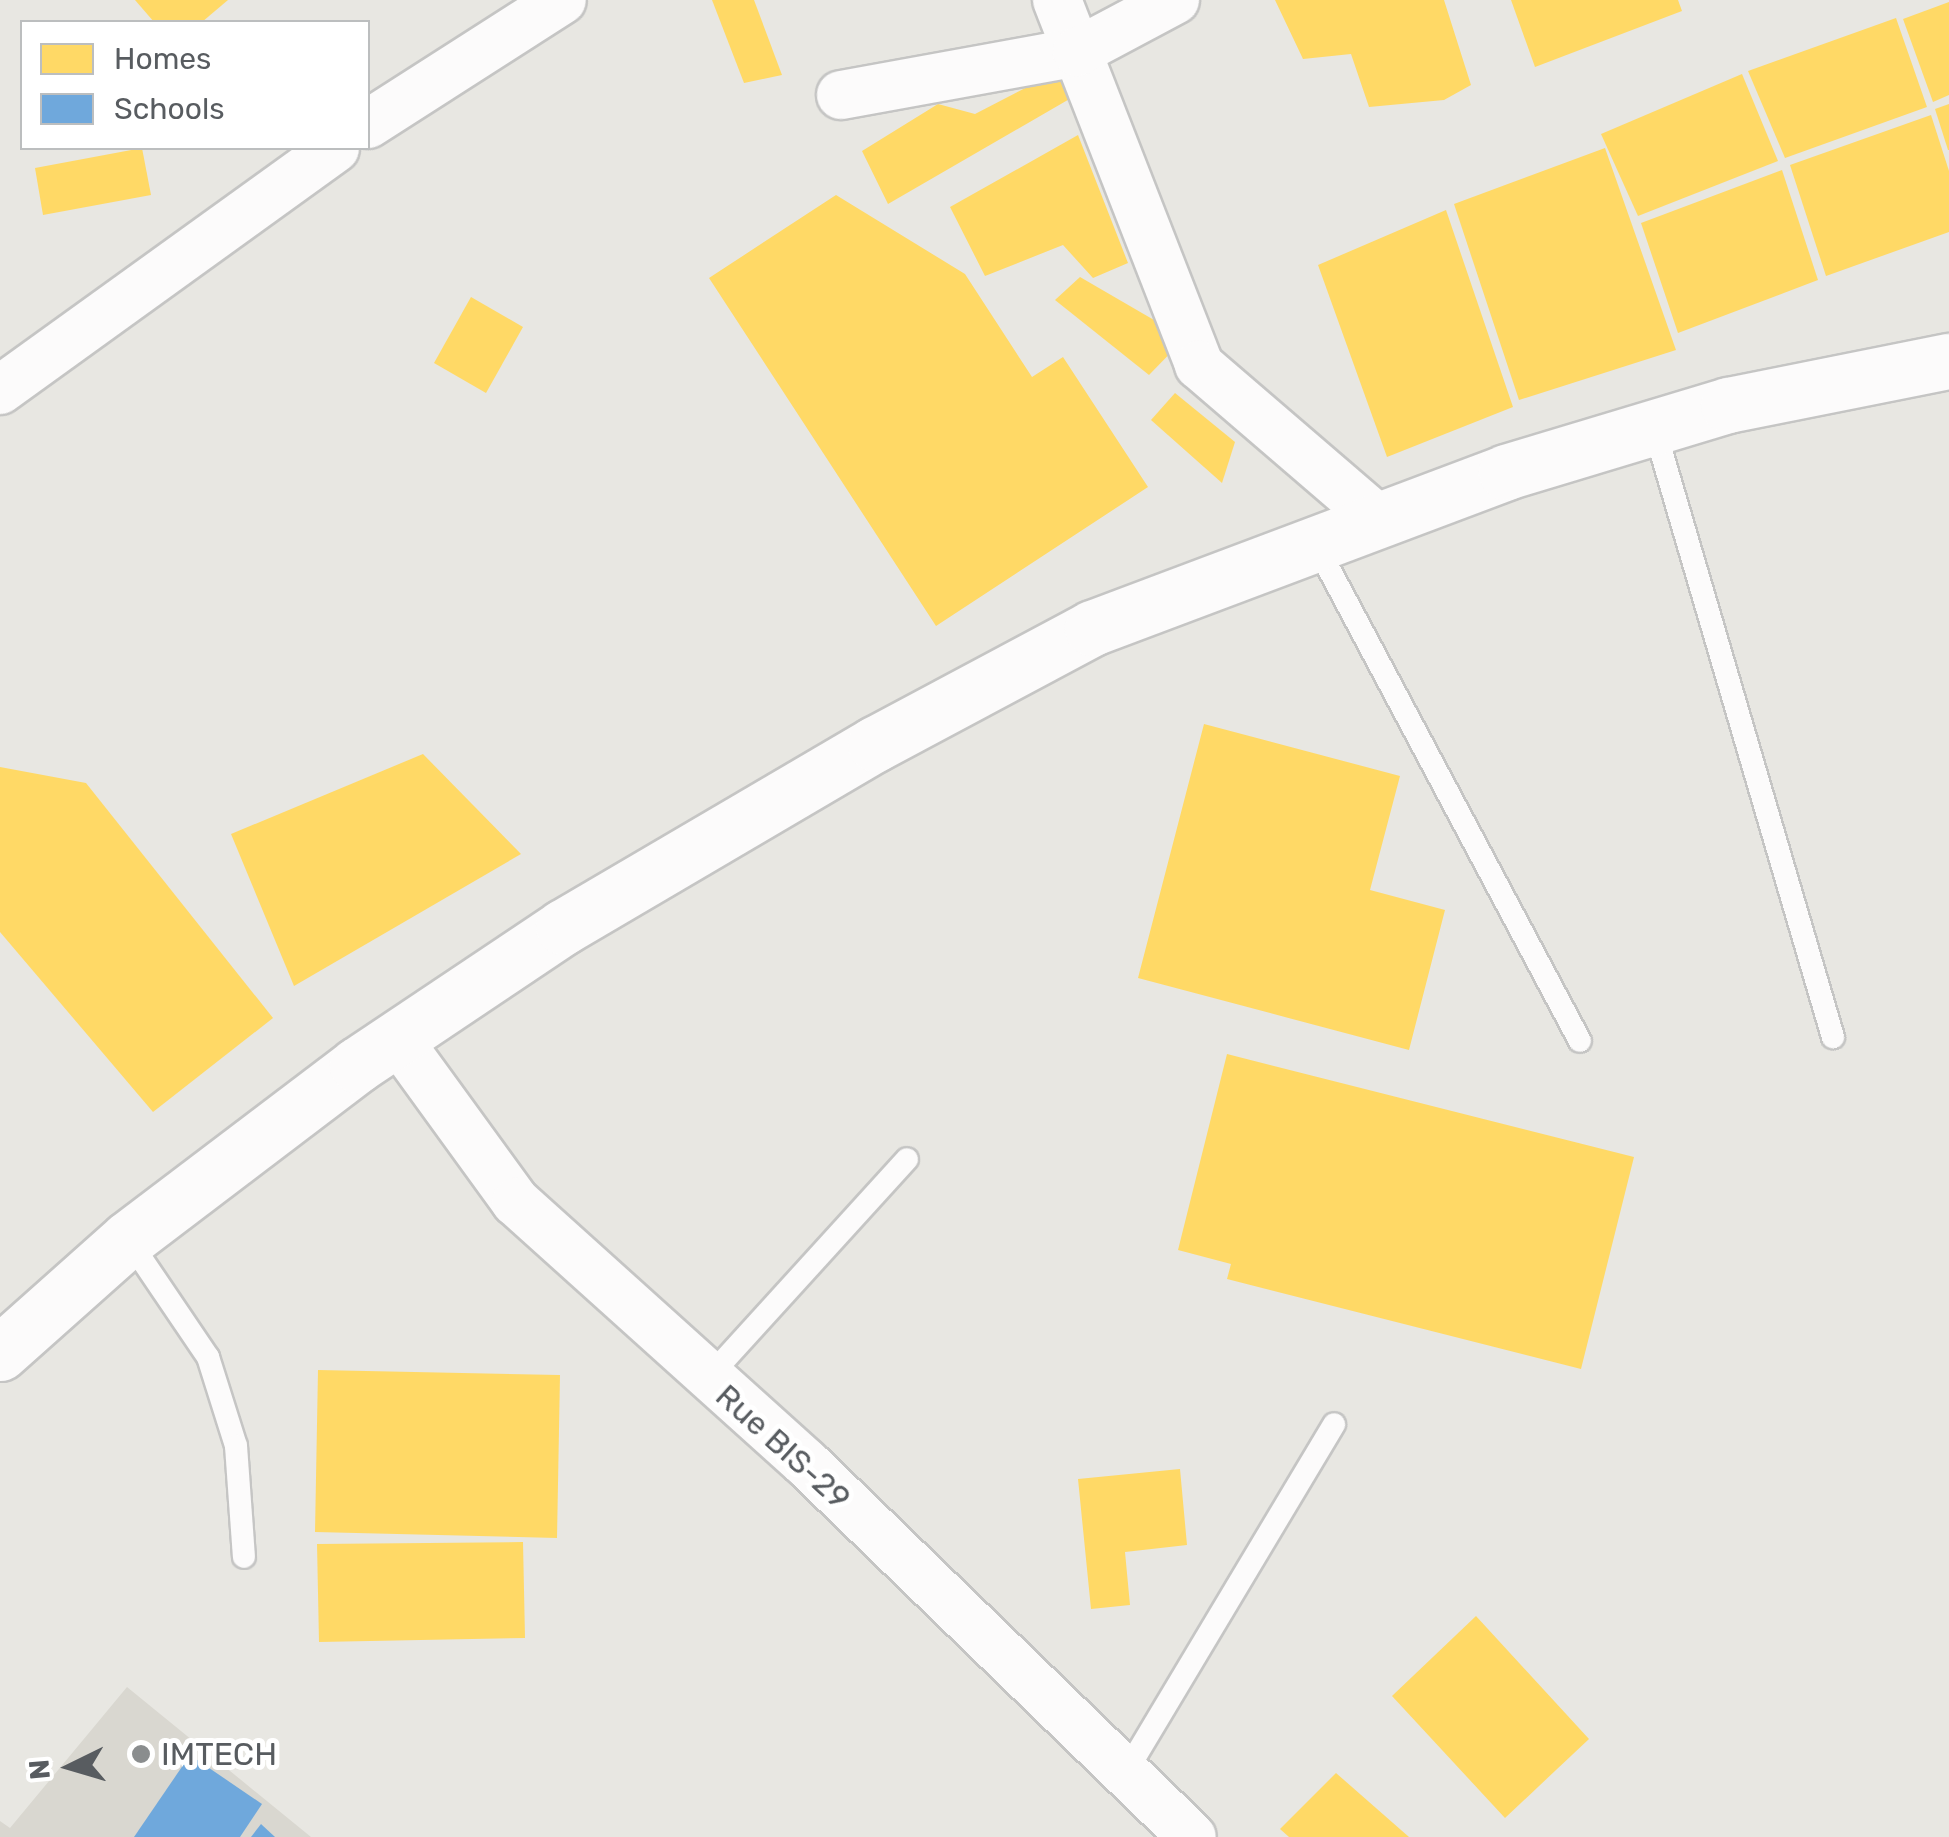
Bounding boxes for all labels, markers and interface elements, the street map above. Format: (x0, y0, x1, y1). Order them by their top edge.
legend (20, 20, 370, 150)
text: Homes (114, 41, 211, 77)
text: Schools (114, 91, 225, 127)
street label: Rue BIS-29 (708, 1377, 858, 1517)
north arrow (20, 1717, 120, 1817)
place label: IMTECH (161, 1735, 277, 1773)
marker: IMTECH (130, 1743, 152, 1765)
text: N (22, 1758, 57, 1781)

